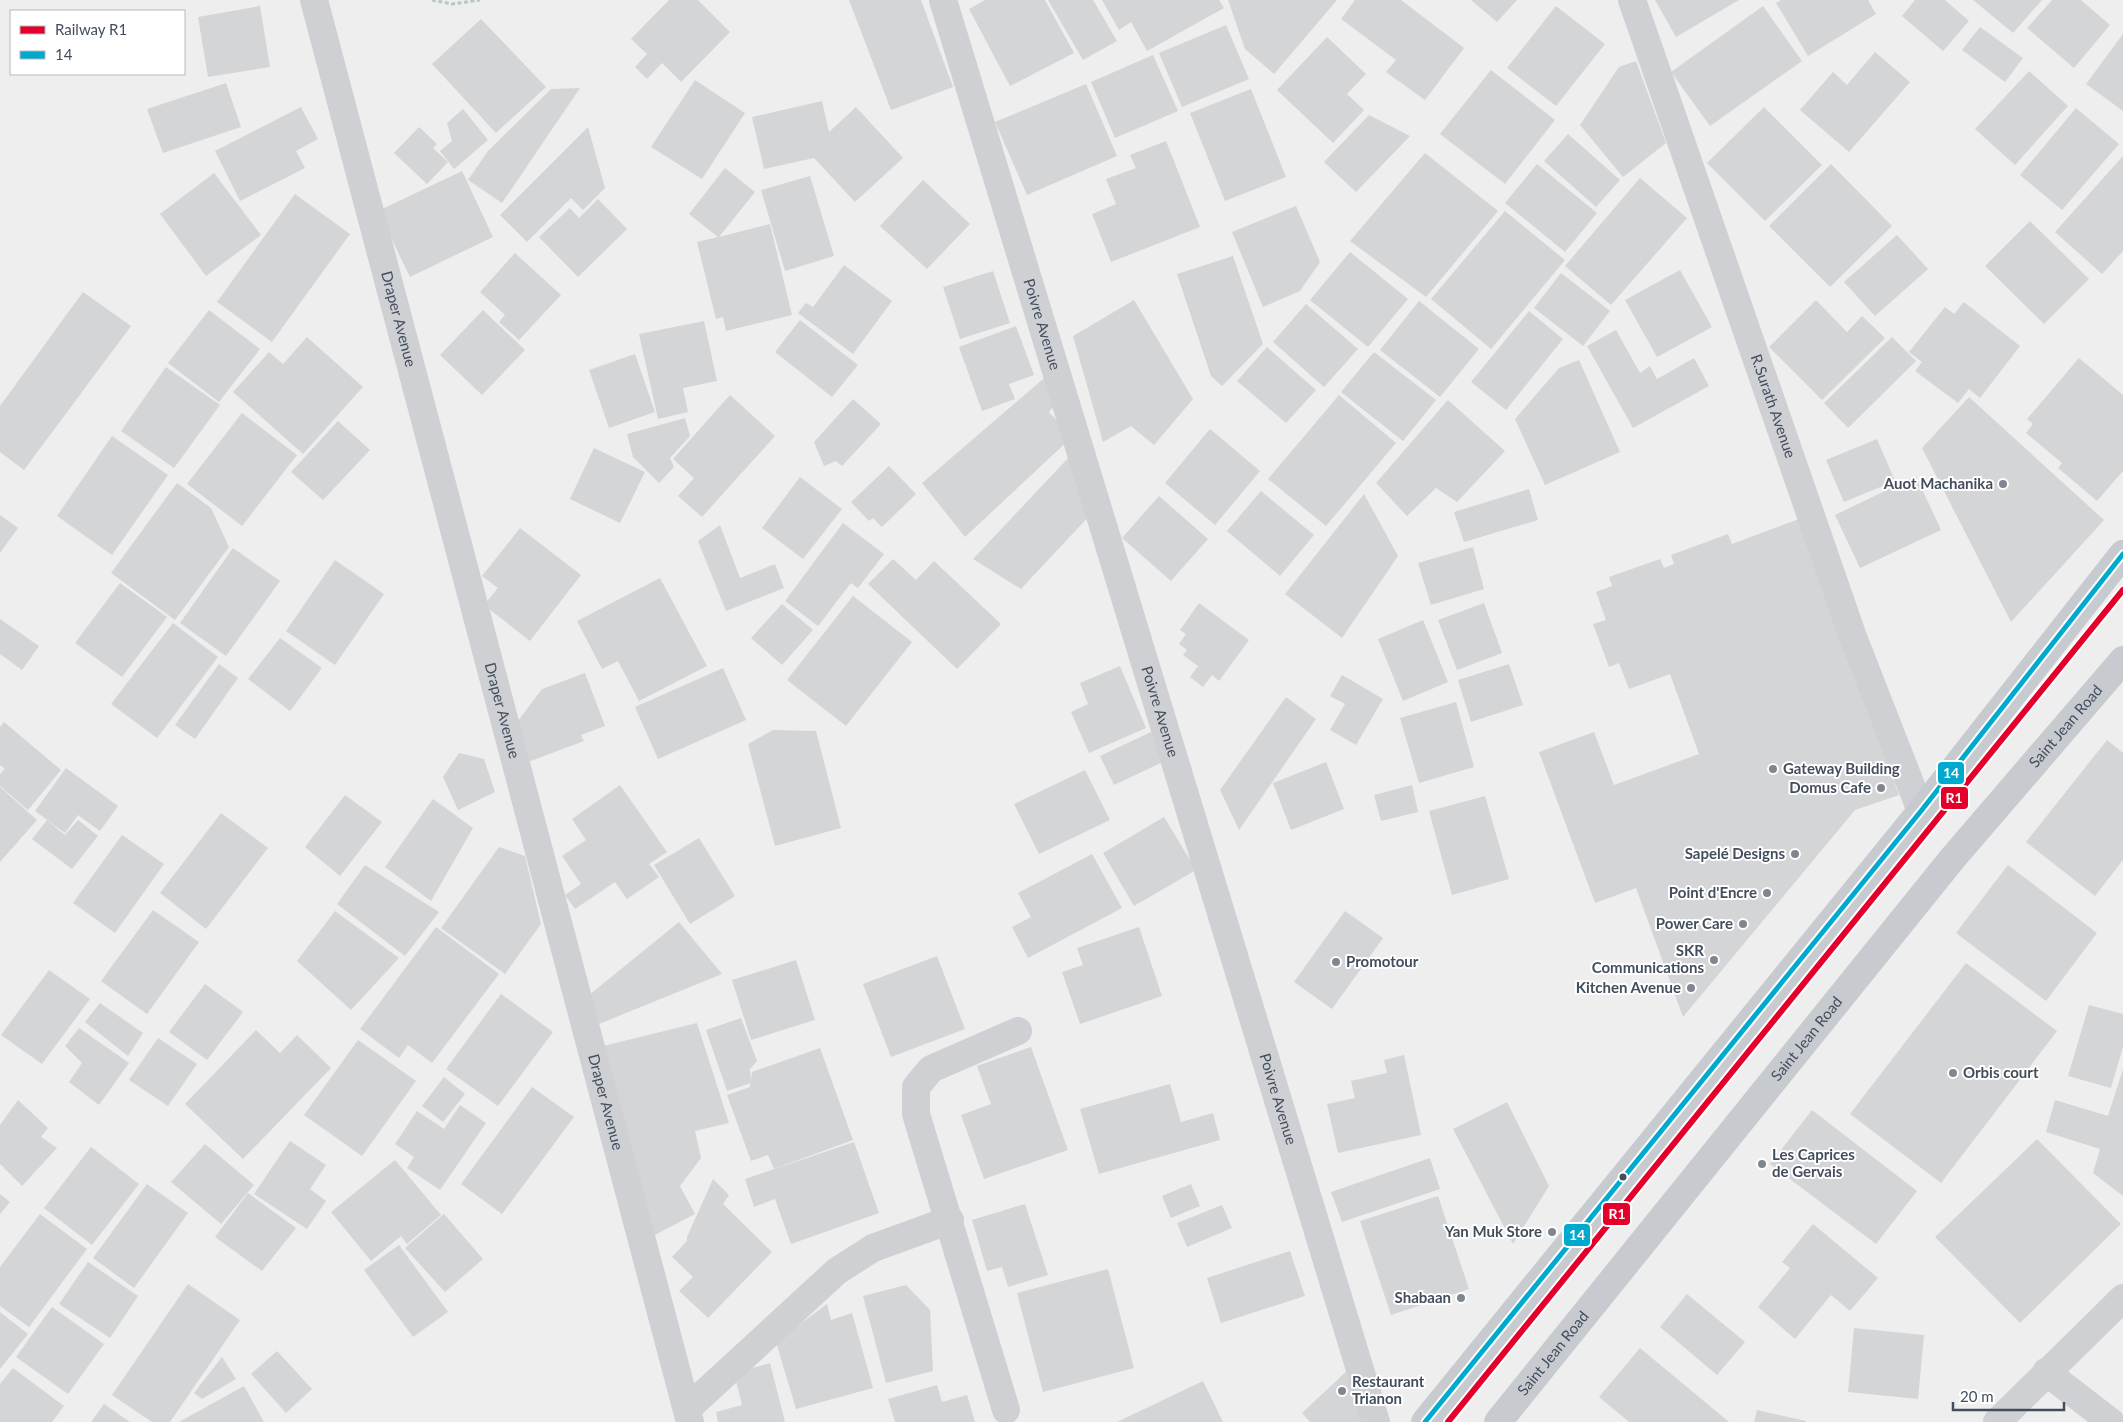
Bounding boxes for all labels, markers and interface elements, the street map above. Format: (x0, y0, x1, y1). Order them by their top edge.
legend (10, 10, 185, 75)
text: Railway R1 (55, 20, 127, 38)
text: 14 (55, 45, 73, 63)
street label: Draper Avenue (378, 269, 421, 369)
street label: Poivre Avenue (1020, 276, 1065, 372)
street label: R.Surath Avenue (1748, 352, 1800, 460)
place label: Auot Machanika (1883, 474, 1993, 492)
marker: Auot Machanika (1997, 478, 2009, 490)
street label: Draper Avenue (482, 660, 524, 760)
street label: Poivre Avenue (1138, 664, 1183, 759)
street label: Saint Jean Road (2025, 681, 2106, 771)
place label: Gateway Building (1783, 759, 1900, 777)
line badge: 14 (1937, 761, 1965, 785)
marker: Gateway Building (1767, 763, 1779, 775)
text: 14 (1943, 764, 1959, 781)
place label: Domus Cafe (1789, 778, 1871, 796)
marker: Domus Cafe (1875, 782, 1887, 794)
line badge: R1 (1940, 786, 1969, 810)
text: R1 (1945, 789, 1963, 806)
place label: Sapelé Designs (1685, 844, 1785, 862)
marker: Sapelé Designs (1789, 848, 1801, 860)
place label: Point d'Encre (1669, 883, 1757, 901)
marker: Point d'Encre (1761, 887, 1773, 899)
place label: Power Care (1656, 914, 1733, 932)
marker: Power Care (1737, 918, 1749, 930)
place label: SKR Communications (1592, 941, 1704, 976)
place label: Promotour (1346, 952, 1419, 970)
marker: SKR Communications (1708, 954, 1720, 966)
marker: Promotour (1330, 956, 1342, 968)
place label: Kitchen Avenue (1576, 978, 1681, 996)
marker: Kitchen Avenue (1685, 982, 1697, 994)
street label: Saint Jean Road (1767, 993, 1845, 1084)
street label: Poivre Avenue (1256, 1051, 1301, 1147)
street label: Draper Avenue (585, 1052, 628, 1152)
place label: Orbis court (1963, 1063, 2039, 1081)
marker: Orbis court (1947, 1067, 1959, 1079)
place label: Les Caprices de Gervais (1772, 1145, 1855, 1180)
marker: Les Caprices de Gervais (1756, 1158, 1768, 1170)
unlabelled marker (1618, 1172, 1628, 1182)
line badge: R1 (1602, 1202, 1631, 1226)
text: R1 (1608, 1205, 1626, 1222)
place label: Yan Muk Store (1444, 1222, 1542, 1240)
line badge: 14 (1563, 1223, 1591, 1247)
marker: Yan Muk Store (1546, 1226, 1558, 1238)
text: 14 (1569, 1226, 1585, 1243)
place label: Shabaan (1395, 1288, 1451, 1306)
marker: Shabaan (1455, 1292, 1467, 1304)
street label: Saint Jean Road (1513, 1307, 1592, 1399)
place label: Restaurant Trianon (1352, 1372, 1425, 1407)
scale bar (1953, 1380, 2064, 1412)
marker: Restaurant Trianon (1336, 1385, 1348, 1397)
text: 20 m (1960, 1387, 1994, 1405)

